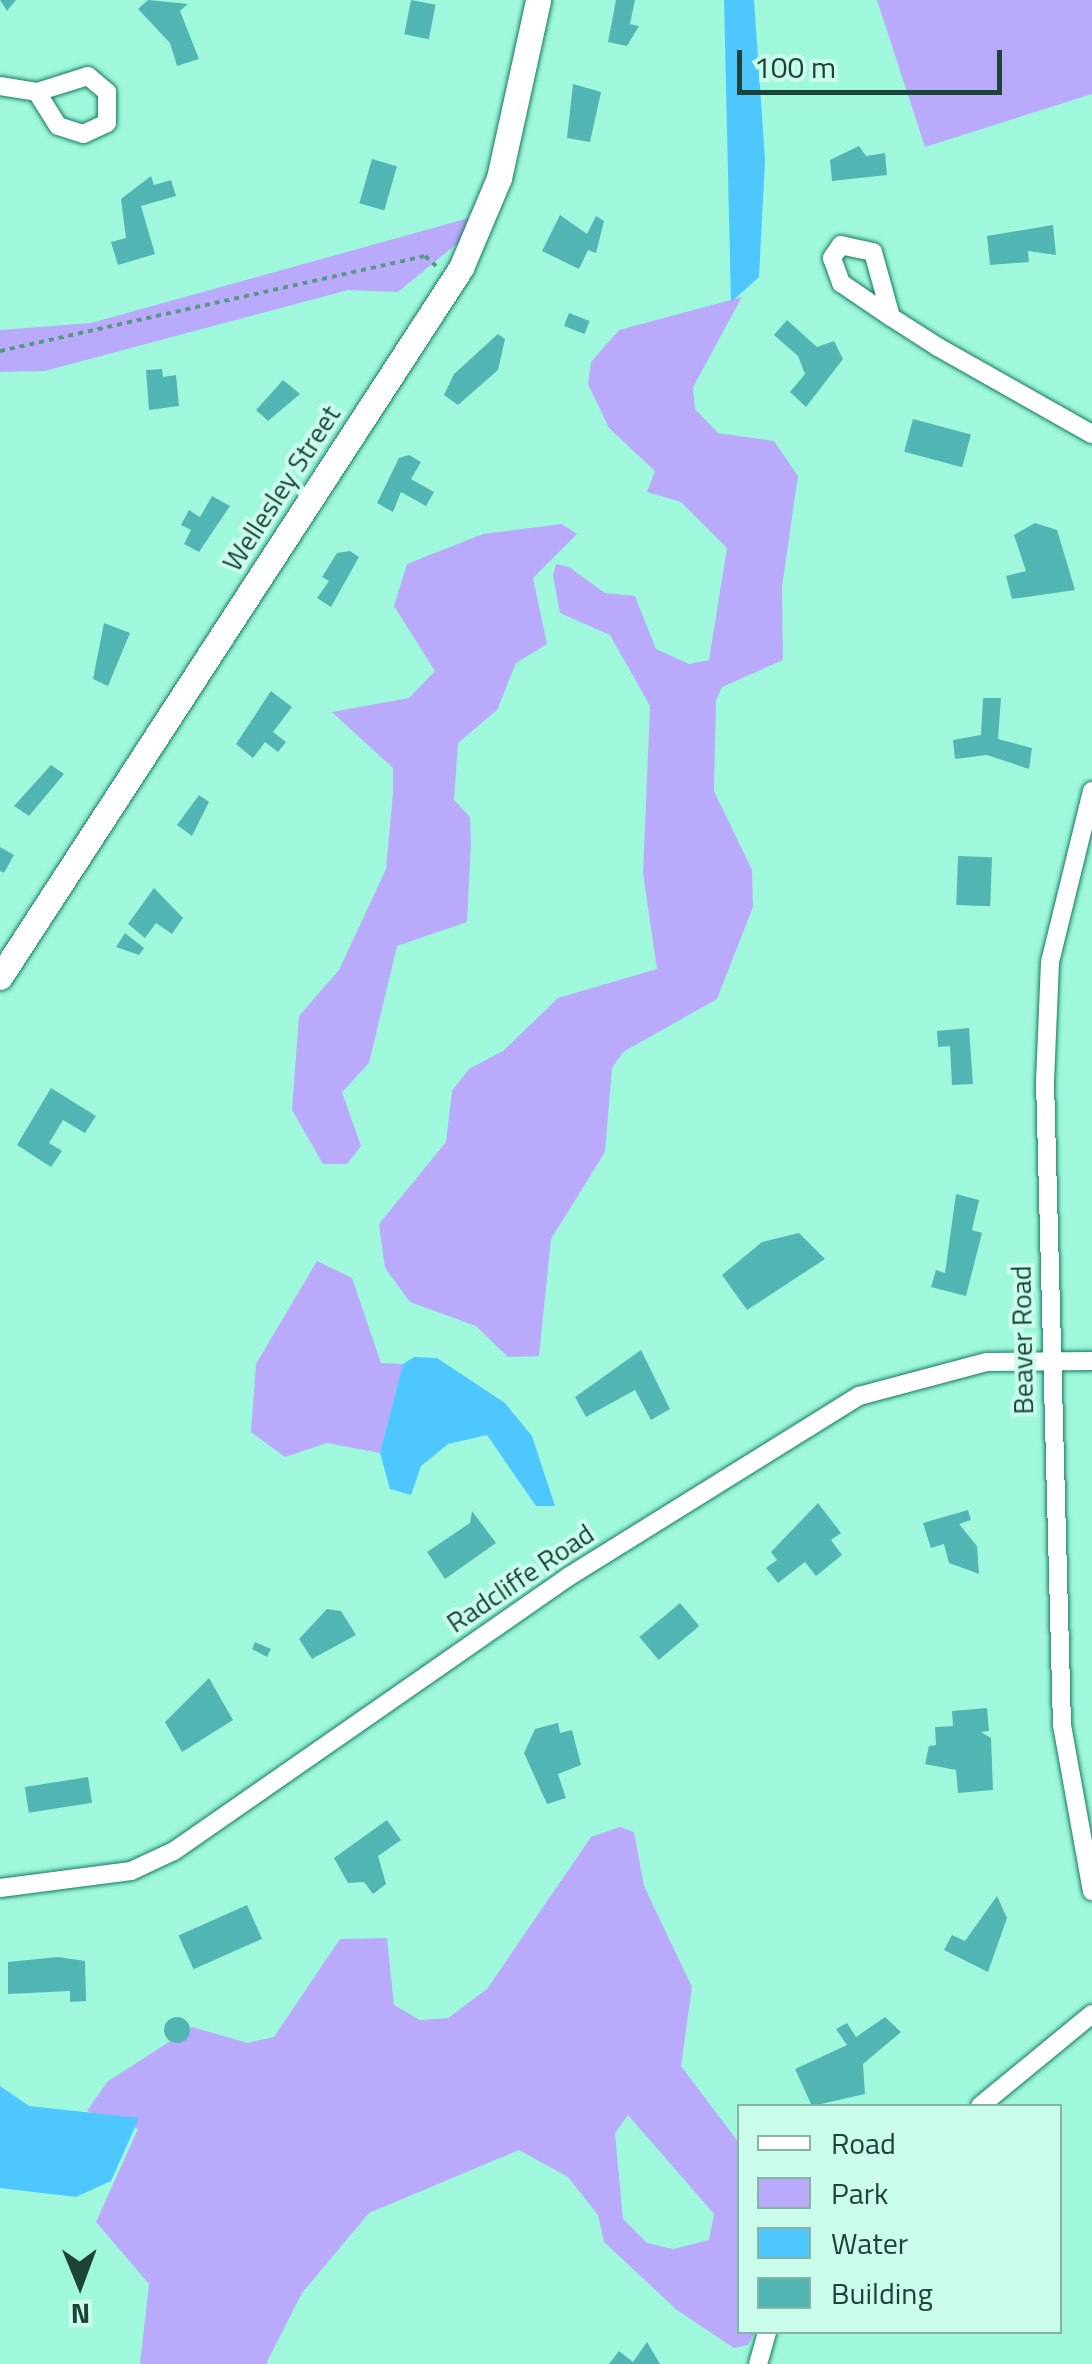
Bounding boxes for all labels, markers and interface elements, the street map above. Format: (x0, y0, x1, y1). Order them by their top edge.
scale bar (742, 30, 1007, 92)
text: 100 m (754, 44, 836, 90)
street label: Wellesley Street (215, 399, 347, 577)
street label: Beaver Road (1004, 1265, 1040, 1415)
street label: Radcliffe Road (440, 1517, 600, 1639)
legend (737, 2104, 1062, 2334)
text: Road (831, 2120, 896, 2166)
text: Park (831, 2170, 888, 2216)
text: Water (831, 2220, 908, 2266)
north arrow (30, 2234, 130, 2334)
text: Building (831, 2270, 933, 2316)
text: N (70, 2293, 91, 2336)

